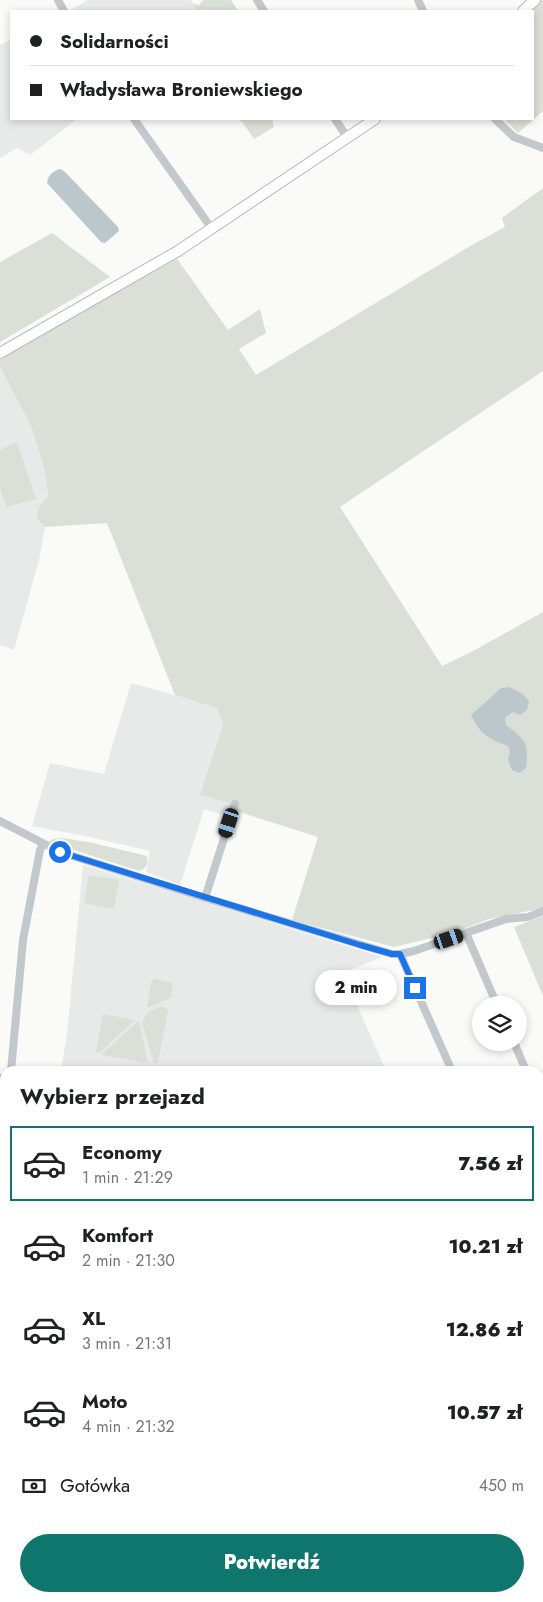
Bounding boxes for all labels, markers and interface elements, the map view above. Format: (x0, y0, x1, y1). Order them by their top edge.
text: Solidarności (60, 28, 169, 55)
text: Władysława Broniewskiego (60, 76, 303, 103)
car (217, 806, 240, 840)
route start (49, 841, 71, 863)
car (432, 927, 465, 951)
callout: 2 min (315, 970, 398, 1006)
text: 2 min (335, 976, 377, 999)
route end (404, 977, 426, 999)
map controls (472, 996, 527, 1051)
button: layers (472, 996, 527, 1051)
text: Wybierz przejazd (20, 1080, 205, 1112)
text: Economy (82, 1139, 162, 1166)
icon: car (22, 1141, 67, 1186)
text: 7.56 zł (458, 1150, 522, 1177)
text: 1 min · 21:29 (82, 1166, 173, 1189)
text: Komfort (82, 1222, 153, 1249)
icon: car (22, 1224, 67, 1269)
text: 10.21 zł (448, 1233, 522, 1260)
text: 2 min · 21:30 (82, 1249, 175, 1272)
text: XL (82, 1305, 105, 1332)
icon: car (22, 1307, 67, 1352)
text: 12.86 zł (446, 1316, 522, 1343)
text: 3 min · 21:31 (82, 1332, 172, 1355)
text: Moto (82, 1388, 127, 1415)
icon: car (22, 1390, 67, 1435)
text: 10.57 zł (447, 1399, 522, 1426)
text: 4 min · 21:32 (82, 1415, 175, 1438)
icon: cash (20, 1472, 48, 1500)
text: Gotówka (60, 1472, 130, 1499)
text: 450 m (479, 1474, 524, 1497)
button: Potwierdź (20, 1534, 524, 1592)

